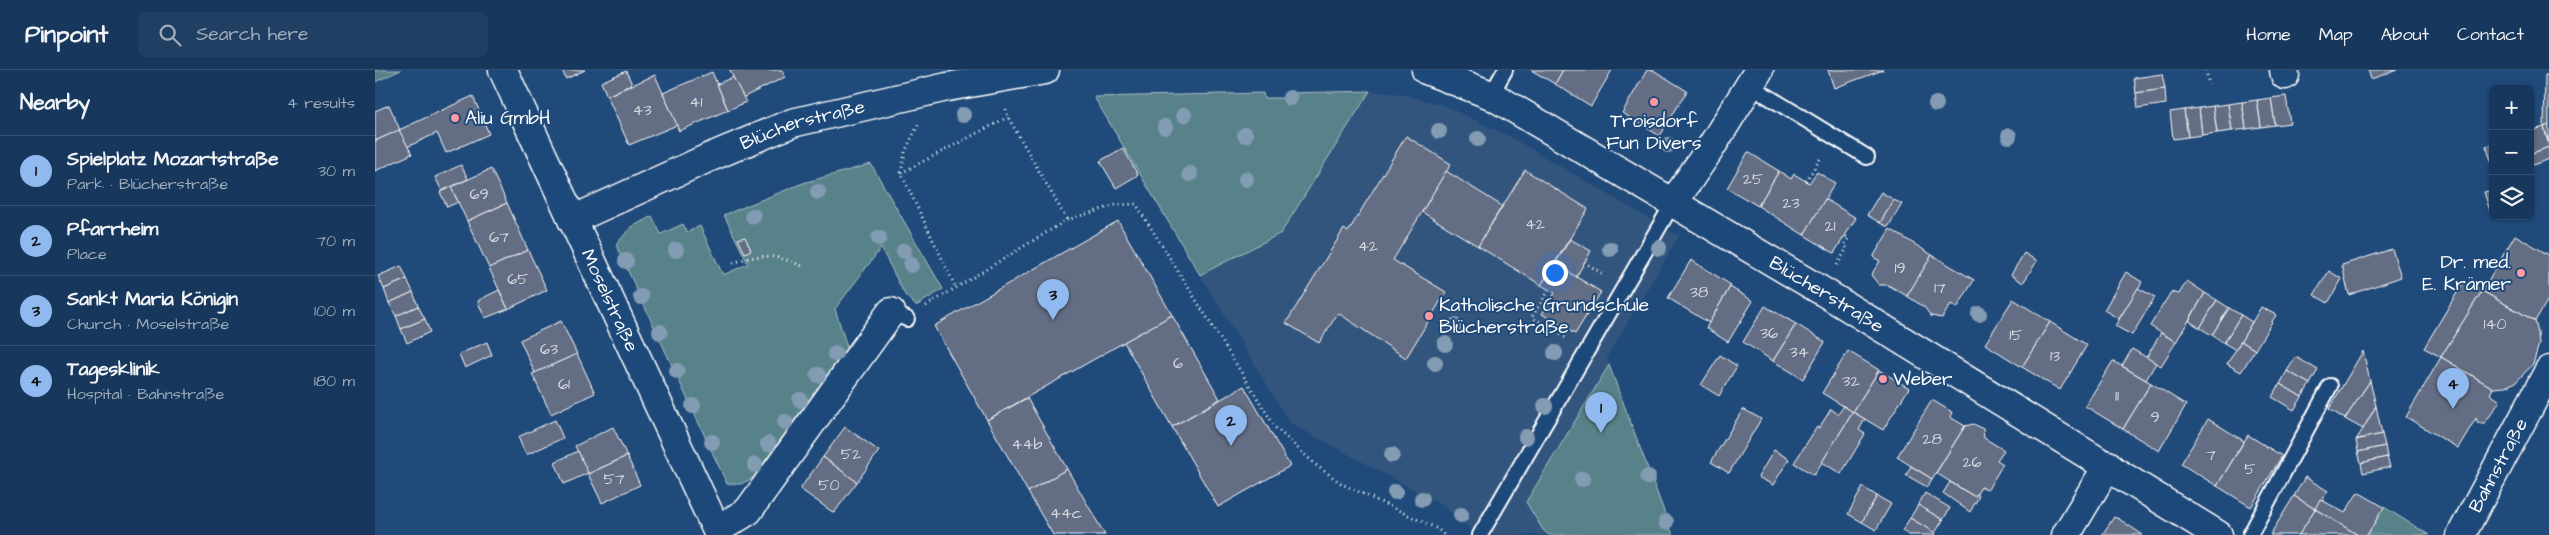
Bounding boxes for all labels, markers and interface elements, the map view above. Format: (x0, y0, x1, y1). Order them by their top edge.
search box (138, 12, 488, 57)
text: Pinpoint (25, 18, 108, 52)
icon: search (156, 21, 184, 49)
text: Search here (196, 21, 308, 48)
text: Home (2246, 22, 2291, 47)
text: Map (2319, 22, 2353, 47)
text: About (2381, 22, 2429, 47)
text: Contact (2457, 22, 2524, 47)
map controls (2489, 85, 2534, 220)
button: + (2489, 85, 2534, 130)
text: Nearby (20, 88, 90, 117)
house number: 41 (690, 91, 702, 113)
text: 4 results (287, 92, 355, 114)
street label: Blücherstraße (736, 93, 867, 157)
marker: Troisdorf Fun Divers (1648, 96, 1660, 108)
house number: 43 (632, 99, 652, 121)
place label: Aliu GmbH (465, 105, 550, 132)
place label: Troisdorf Fun Divers (1606, 108, 1702, 157)
marker: Aliu GmbH (449, 112, 461, 124)
button: − (2489, 130, 2534, 175)
text: Spielplatz Mozartstraße (67, 146, 279, 173)
text: 1 (35, 160, 37, 182)
text: 30 m (318, 160, 355, 182)
house number: 25 (1743, 168, 1764, 190)
text: Park · Blücherstraße (67, 173, 228, 195)
button: layers (2489, 175, 2534, 220)
house number: 69 (469, 183, 489, 205)
house number: 23 (1782, 192, 1800, 214)
house number: 42 (1525, 213, 1545, 235)
house number: 21 (1824, 215, 1836, 237)
text: Pfarrheim (67, 216, 158, 243)
house number: 67 (489, 226, 509, 248)
text: 2 (31, 230, 41, 252)
text: 70 m (316, 230, 355, 252)
house number: 42 (1358, 235, 1378, 257)
text: Place (67, 243, 107, 265)
street label: Moselstraße (575, 245, 646, 356)
street label: Blücherstraße (1764, 249, 1889, 339)
place label: Dr. med. E. Krämer (2422, 249, 2512, 298)
house number: 19 (1894, 257, 1906, 279)
your location (1542, 260, 1568, 286)
marker: Dr. med. E. Krämer (2515, 267, 2527, 279)
house number: 65 (507, 268, 529, 290)
house number: 17 (1934, 277, 1946, 299)
pin: 3 (1037, 279, 1069, 320)
house number: 38 (1690, 281, 1708, 303)
text: Sankt Maria Königin (67, 286, 238, 313)
place label: Katholische Grundschule Blücherstraße (1439, 292, 1649, 341)
text: 3 (32, 300, 40, 322)
text: 100 m (314, 300, 355, 322)
marker: Katholische Grundschule Blücherstraße (1423, 310, 1435, 322)
text: Church · Moselstraße (67, 313, 229, 335)
house number: 140 (2483, 313, 2507, 335)
house number: 36 (1760, 322, 1778, 344)
house number: 15 (2009, 324, 2023, 346)
house number: 63 (540, 338, 558, 360)
house number: 34 (1789, 341, 1809, 363)
house number: 13 (2050, 345, 2060, 367)
house number: 6 (1173, 352, 1183, 374)
text: Tagesklinik (67, 356, 160, 383)
place label: Weber (1893, 366, 1953, 393)
pin: 4 (2437, 368, 2469, 409)
text: 4 (31, 370, 41, 392)
text: 180 m (314, 370, 355, 392)
house number: 32 (1842, 370, 1860, 392)
house number: 61 (558, 373, 570, 395)
marker: Weber (1877, 373, 1889, 385)
text: Hospital · Bahnstraße (67, 383, 224, 405)
house number: 11 (2115, 385, 2119, 407)
pin: 1 (1585, 392, 1617, 433)
pin: 2 (1215, 405, 1247, 446)
house number: 9 (2150, 406, 2160, 428)
street label: Bahnstraße (2462, 413, 2534, 517)
house number: 28 (1922, 428, 1942, 450)
house number: 44b (1012, 433, 1042, 455)
house number: 52 (841, 443, 861, 465)
house number: 7 (2206, 444, 2216, 466)
house number: 26 (1962, 451, 1982, 473)
house number: 5 (2244, 458, 2256, 480)
house number: 57 (603, 468, 625, 490)
house number: 50 (818, 474, 840, 496)
house number: 44c (1050, 502, 1082, 524)

